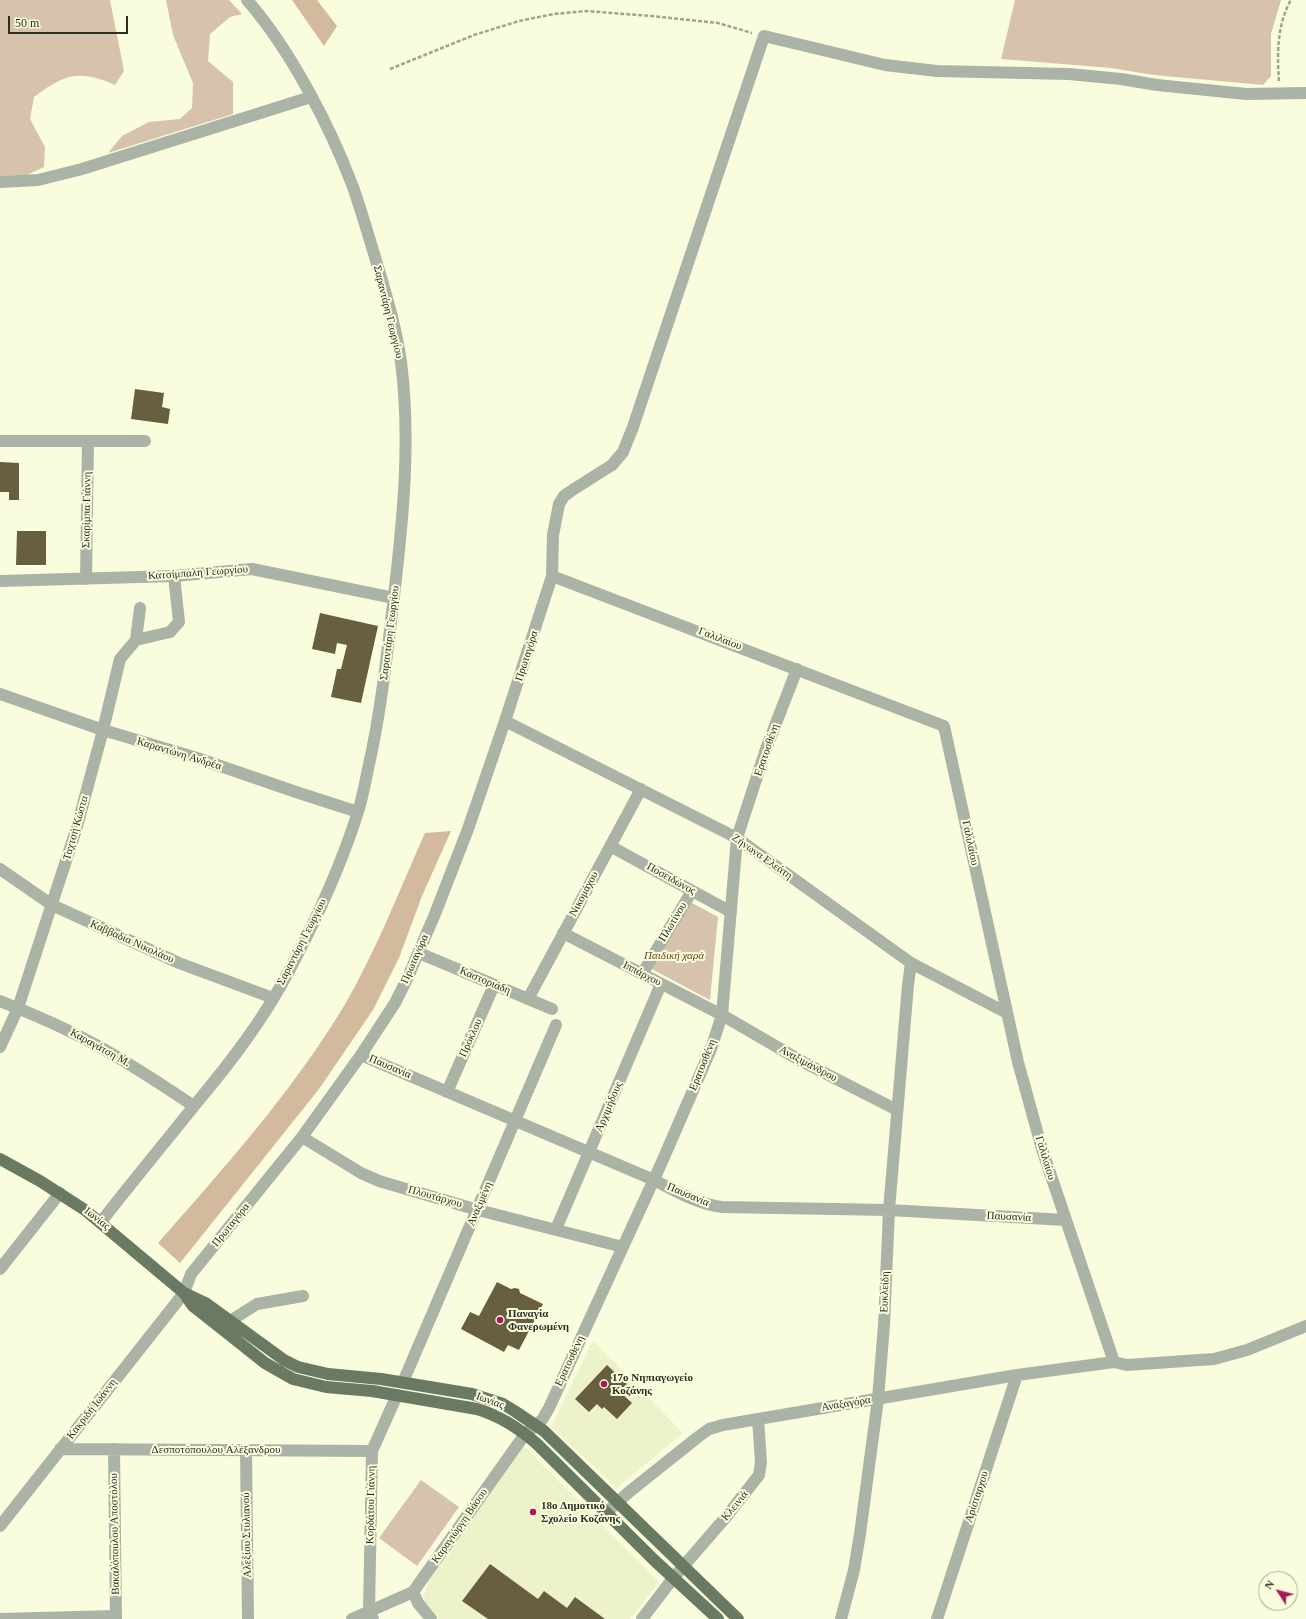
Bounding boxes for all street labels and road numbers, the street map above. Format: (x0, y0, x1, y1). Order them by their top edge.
street label: Σαραντάρη Γεωργίου (370, 264, 406, 360)
street label: Σκαρίμπα Γιάννη (80, 472, 94, 548)
street label: Κατσίμπαλη Γεωργίου (148, 563, 248, 583)
street label: Σαραντάρη Γεωργίου (378, 585, 402, 681)
street label: Γαλιλαίου (696, 625, 744, 653)
street label: Πρωταγόρα (513, 629, 541, 683)
street label: Ερατοσθένη (752, 722, 782, 778)
street label: Καραντώνη Ανδρέα (135, 735, 223, 773)
street label: Ταχτσή Κώστα (61, 794, 91, 862)
street label: Γαλιλαίου (959, 819, 981, 867)
street label: Ζήνωνα Ελεάτη (729, 831, 795, 883)
street label: Ποσειδώνος (644, 860, 698, 898)
street label: Νικομάχου (567, 869, 601, 919)
street label: Σαραντάρη Γεωργίου (275, 897, 329, 987)
street label: Πλωτίνου (656, 900, 690, 944)
street label: Καββαδία Νικολάου (88, 918, 176, 966)
street label: Πρωταγόρα (398, 932, 432, 986)
street label: Ιππάρχου (620, 959, 664, 989)
street label: Καστοριάδη (457, 964, 513, 998)
street label: Πρόκλου (457, 1017, 485, 1059)
street label: Καραγάτση Μ. (68, 1026, 132, 1070)
street label: Ερατοσθένη (687, 1037, 719, 1093)
street label: Αναξιμάνδρου (777, 1043, 839, 1085)
street label: Παυσανία (367, 1052, 413, 1082)
street label: Αρχιμήδους (592, 1080, 626, 1134)
street label: Γαλιλαίου (1032, 1134, 1058, 1182)
street label: Αναξιμένη (465, 1180, 495, 1228)
street label: Παυσανία (665, 1180, 711, 1210)
street label: Πλουτάρχου (407, 1183, 463, 1211)
street label: Πρωταγόρα (209, 1200, 253, 1250)
street label: Ιωνίας (82, 1205, 112, 1233)
street label: Παυσανία (986, 1209, 1032, 1225)
street label: Ευκλείδη (878, 1271, 892, 1313)
street label: Ερατοσθένη (553, 1334, 587, 1388)
street label: Κακριδή Ιωάννη (64, 1376, 120, 1442)
street label: Ιωνίας (474, 1390, 506, 1412)
street label: Αναξαγόρα (820, 1394, 872, 1414)
street label: Δεσποτόπουλου Αλέξανδρου (152, 1443, 280, 1457)
street label: Κορδάτου Γιάννη (364, 1466, 378, 1544)
street label: Αρίσταρχου (962, 1469, 992, 1525)
street label: Βακαλόπουλου Αποστόλου (107, 1473, 123, 1595)
street label: Καραγιώργη Βάσου (429, 1486, 491, 1566)
street label: Κλεινιά (719, 1488, 751, 1524)
street label: Αλεξίου Στυλιανού (240, 1492, 254, 1578)

